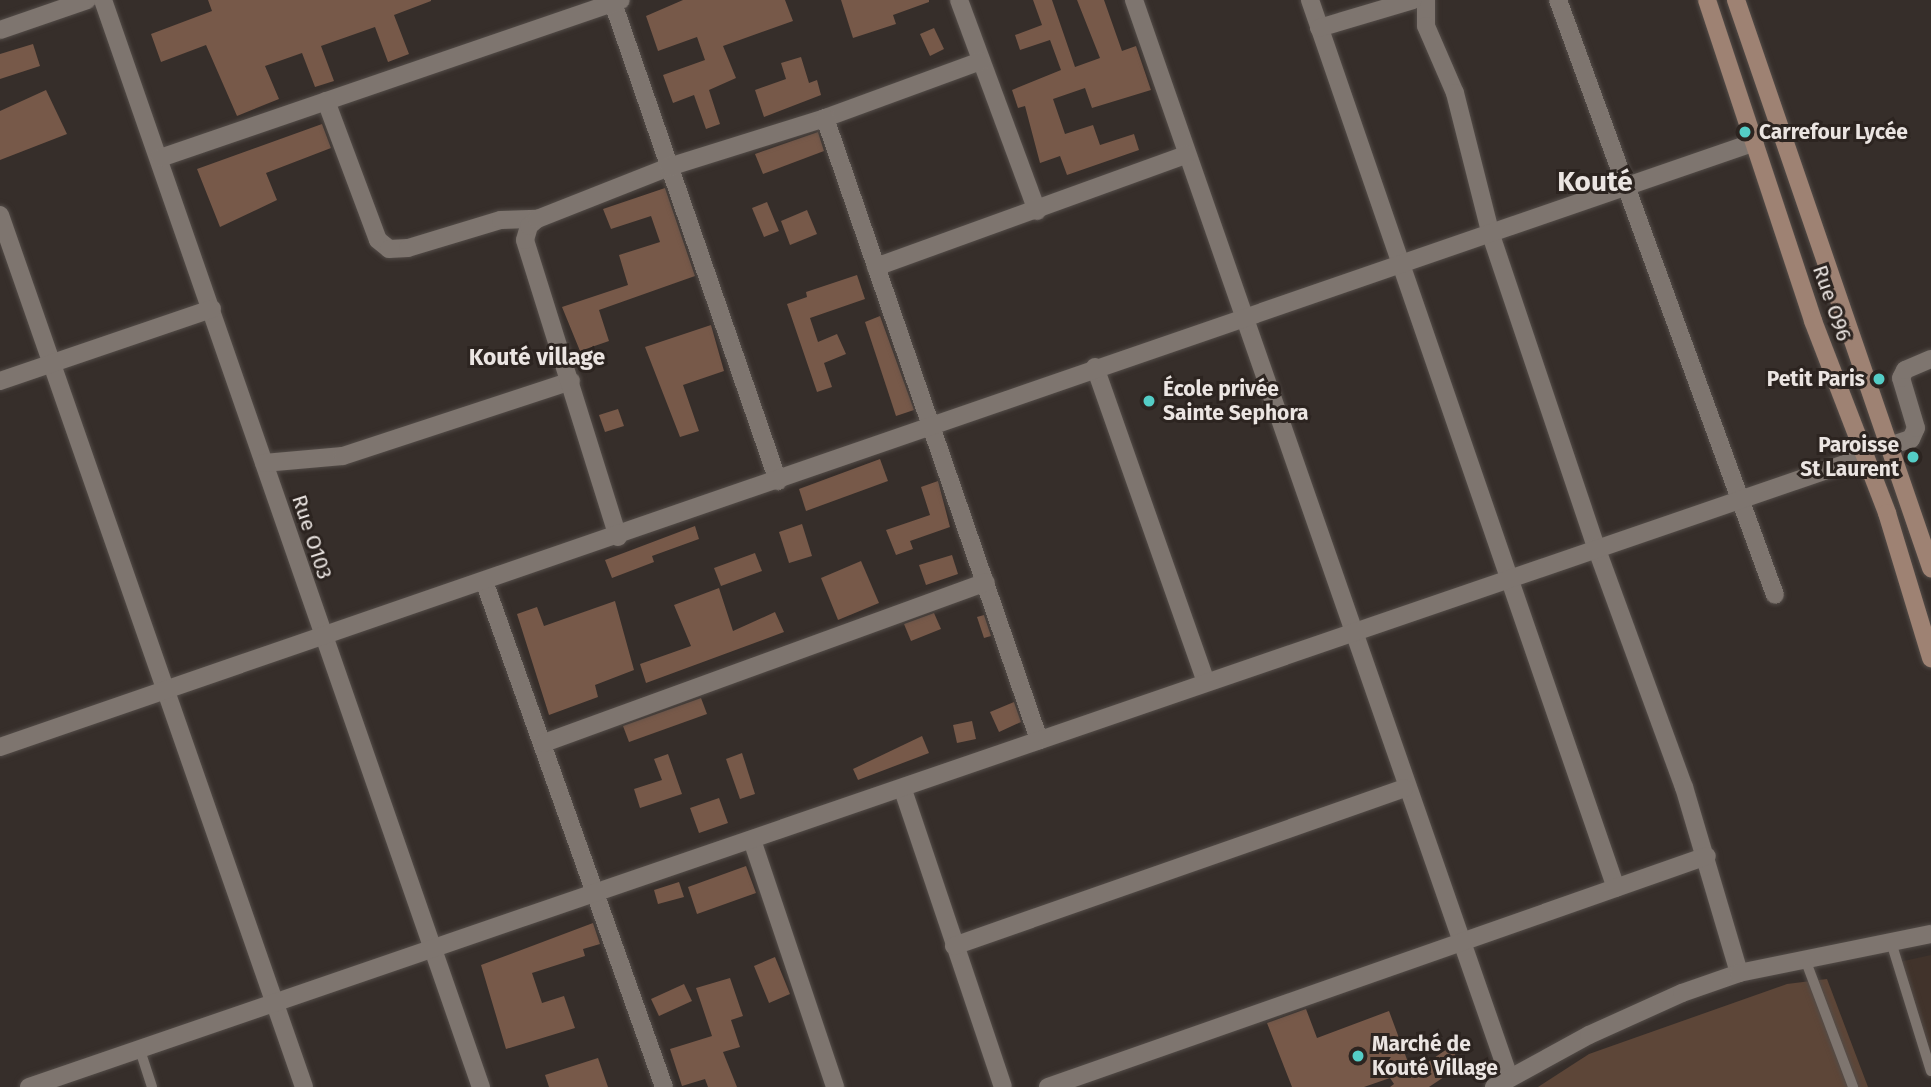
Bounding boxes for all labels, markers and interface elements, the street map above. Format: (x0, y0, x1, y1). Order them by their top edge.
place label: Carrefour Lycée (1759, 119, 1908, 145)
marker: Carrefour Lycée (1737, 124, 1753, 140)
district label: Kouté (1557, 165, 1633, 199)
street label: Rue O96 (1807, 262, 1857, 344)
district label: Kouté village (469, 343, 605, 371)
place label: Petit Paris (1767, 366, 1865, 392)
marker: Petit Paris (1871, 371, 1887, 387)
place label: École privée Sainte Sephora (1163, 376, 1309, 426)
marker: École privée Sainte Sephora (1141, 393, 1157, 409)
place label: Paroisse St Laurent (1800, 432, 1899, 482)
marker: Paroisse St Laurent (1905, 449, 1921, 465)
street label: Rue O103 (287, 492, 337, 582)
place label: Marché de Kouté Village (1372, 1031, 1498, 1081)
marker: Marché de Kouté Village (1350, 1048, 1366, 1064)

